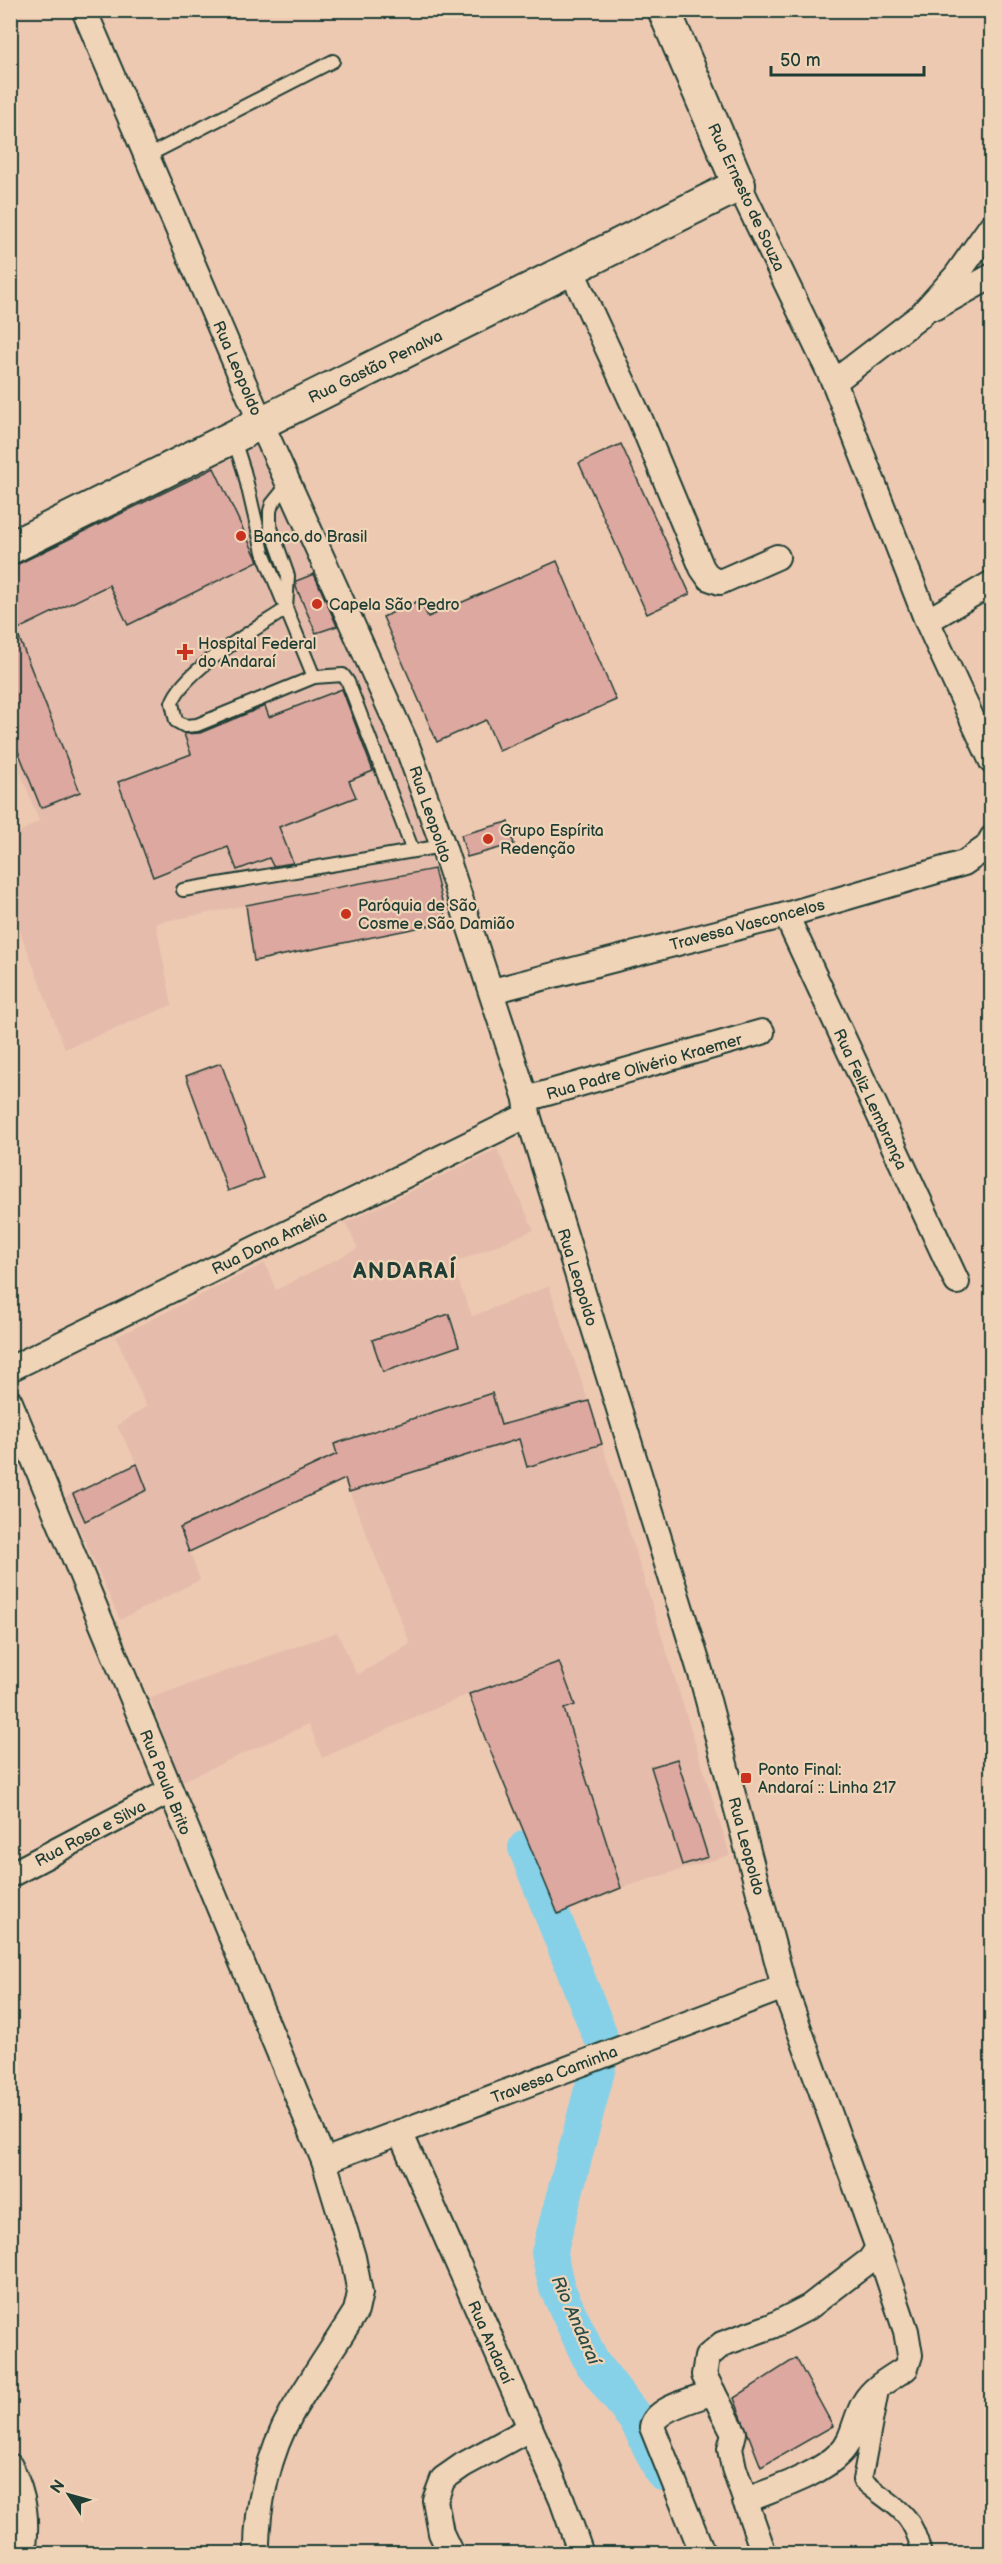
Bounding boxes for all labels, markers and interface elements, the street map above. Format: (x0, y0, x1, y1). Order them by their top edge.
scale bar (771, 39, 924, 77)
text: 50 m (780, 50, 821, 71)
street label: Rua Ernesto de Souza (703, 121, 788, 275)
street label: Rua Leopoldo (208, 318, 265, 419)
street label: Rua Gastão Penalva (306, 327, 446, 408)
place label: Banco do Brasil (253, 528, 367, 547)
marker: Banco do Brasil (234, 529, 248, 543)
place label: Capela São Pedro (329, 596, 460, 615)
marker: Capela São Pedro (310, 597, 324, 611)
place label: Hospital Federal do Andaraí (198, 635, 316, 672)
marker: Hospital Federal do Andaraí (176, 643, 194, 661)
street label: Rua Leopoldo (404, 764, 455, 865)
place label: Grupo Espírita Redenção (500, 822, 604, 859)
marker: Grupo Espírita Redenção (481, 832, 495, 846)
street label: Travessa Vasconcelos (668, 896, 827, 955)
place label: Paróquia de São Cosme e São Damião (358, 897, 515, 934)
marker: Paróquia de São Cosme e São Damião (339, 907, 353, 921)
street label: Rua Feliz Lembrança (829, 1026, 911, 1173)
street label: Rua Padre Olivério Kraemer (545, 1030, 745, 1104)
street label: Rua Dona Amélia (209, 1207, 330, 1279)
street label: Rua Leopoldo (553, 1226, 600, 1329)
district label: ANDARAÍ (352, 1256, 457, 1285)
street label: Rua Paula Brito (135, 1727, 194, 1838)
place label: Ponto Final: Andaraí :: Linha 217 (758, 1761, 896, 1798)
marker: Ponto Final: Andaraí :: Linha 217 (739, 1771, 753, 1785)
street label: Rua Leopoldo (723, 1795, 768, 1898)
street label: Rua Rosa e Silva (32, 1797, 149, 1871)
street label: Travessa Caminha (489, 2043, 620, 2108)
water label: Rio Andaraí (547, 2273, 605, 2370)
street label: Rua Andaraí (463, 2298, 516, 2387)
north arrow (39, 2465, 99, 2525)
text: N (47, 2477, 69, 2498)

